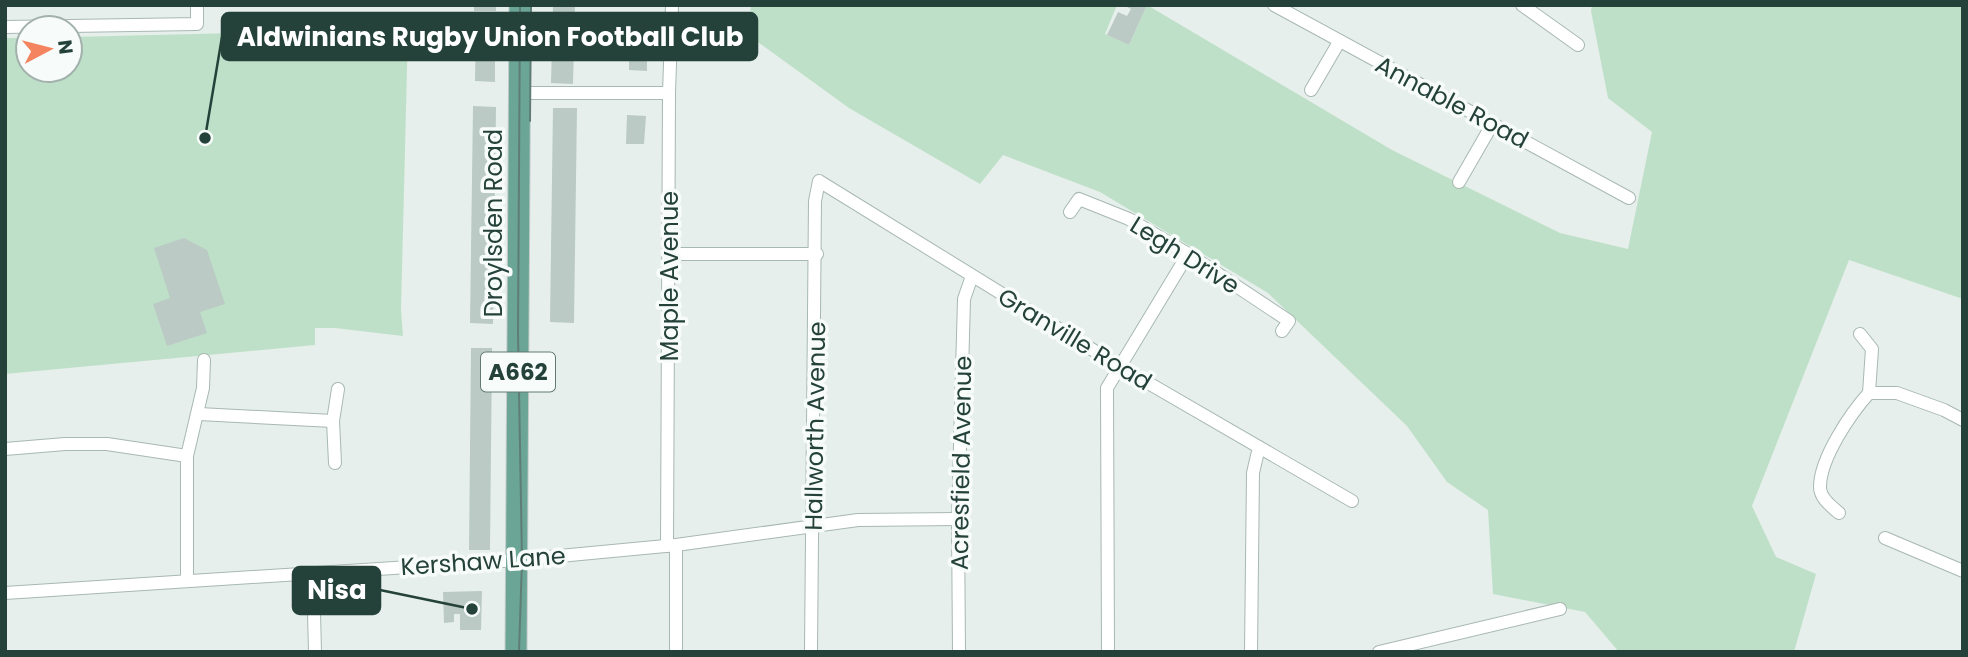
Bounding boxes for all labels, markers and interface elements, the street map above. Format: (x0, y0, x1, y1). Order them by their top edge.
callout: Aldwinians Rugby Union Football Club (222, 13, 757, 60)
north arrow (14, 14, 84, 84)
text: Aldwinians Rugby Union Football Club (237, 19, 743, 55)
text: N (51, 38, 80, 56)
street label: Annable Road (1370, 48, 1534, 156)
street label: Droylsden Road (477, 129, 510, 317)
street label: Maple Avenue (653, 191, 686, 361)
street label: Legh Drive (1124, 208, 1246, 302)
street label: Granville Road (992, 280, 1158, 398)
street label: Hallworth Avenue (797, 321, 833, 531)
road number: A662 (481, 352, 555, 392)
street label: Acresfield Avenue (943, 356, 979, 570)
street label: Kershaw Lane (399, 539, 567, 583)
callout: Nisa (293, 567, 380, 614)
text: Nisa (307, 572, 367, 608)

